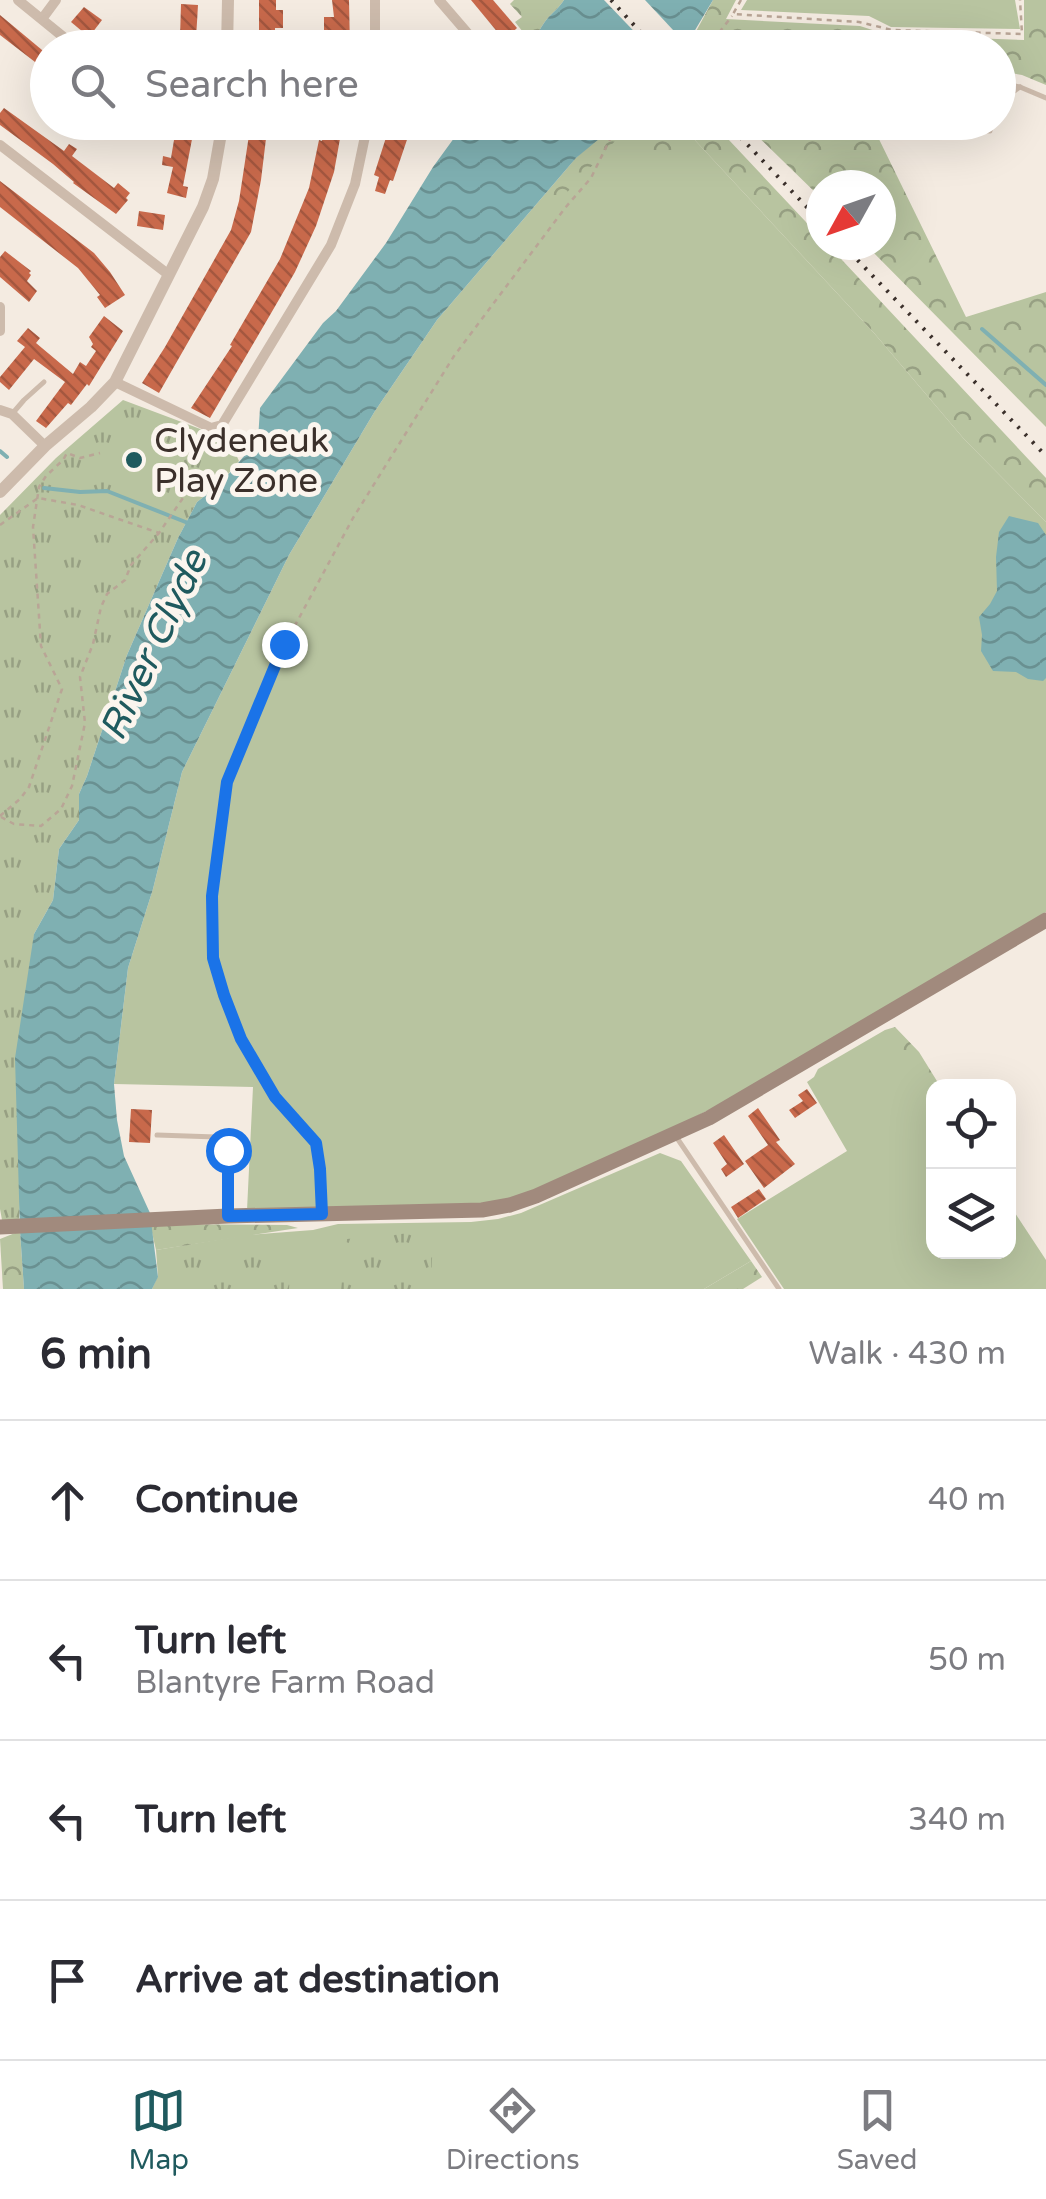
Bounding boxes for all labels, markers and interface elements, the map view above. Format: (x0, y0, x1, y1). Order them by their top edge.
search box (30, 30, 1016, 140)
icon: search (65, 58, 120, 113)
text: Search here (145, 62, 359, 108)
north arrow (806, 170, 896, 260)
place label: Clydeneuk Play Zone (154, 420, 329, 502)
marker: Clydeneuk Play Zone (123, 449, 145, 471)
water label: River Clyde (90, 541, 219, 748)
route end (262, 622, 308, 668)
map controls (926, 1079, 1016, 1259)
button: locate (926, 1079, 1016, 1169)
route start (206, 1128, 252, 1174)
button: layers (926, 1169, 1016, 1259)
text: 6 min (40, 1329, 152, 1380)
text: Walk · 430 m (809, 1335, 1006, 1373)
icon: ahead (40, 1473, 95, 1528)
text: Continue (135, 1477, 298, 1523)
text: 40 m (928, 1481, 1006, 1519)
text: Turn left (135, 1618, 286, 1664)
icon: left (40, 1633, 95, 1688)
text: 50 m (928, 1641, 1006, 1679)
text: Blantyre Farm Road (135, 1664, 435, 1702)
icon: left (40, 1793, 95, 1848)
text: Turn left (135, 1797, 286, 1843)
text: 340 m (908, 1801, 1006, 1839)
icon: arrive (40, 1953, 95, 2008)
text: Arrive at destination (135, 1957, 500, 2003)
tab: Map (128, 2083, 189, 2177)
tab: Directions (446, 2083, 580, 2177)
tab: Saved (837, 2083, 918, 2177)

